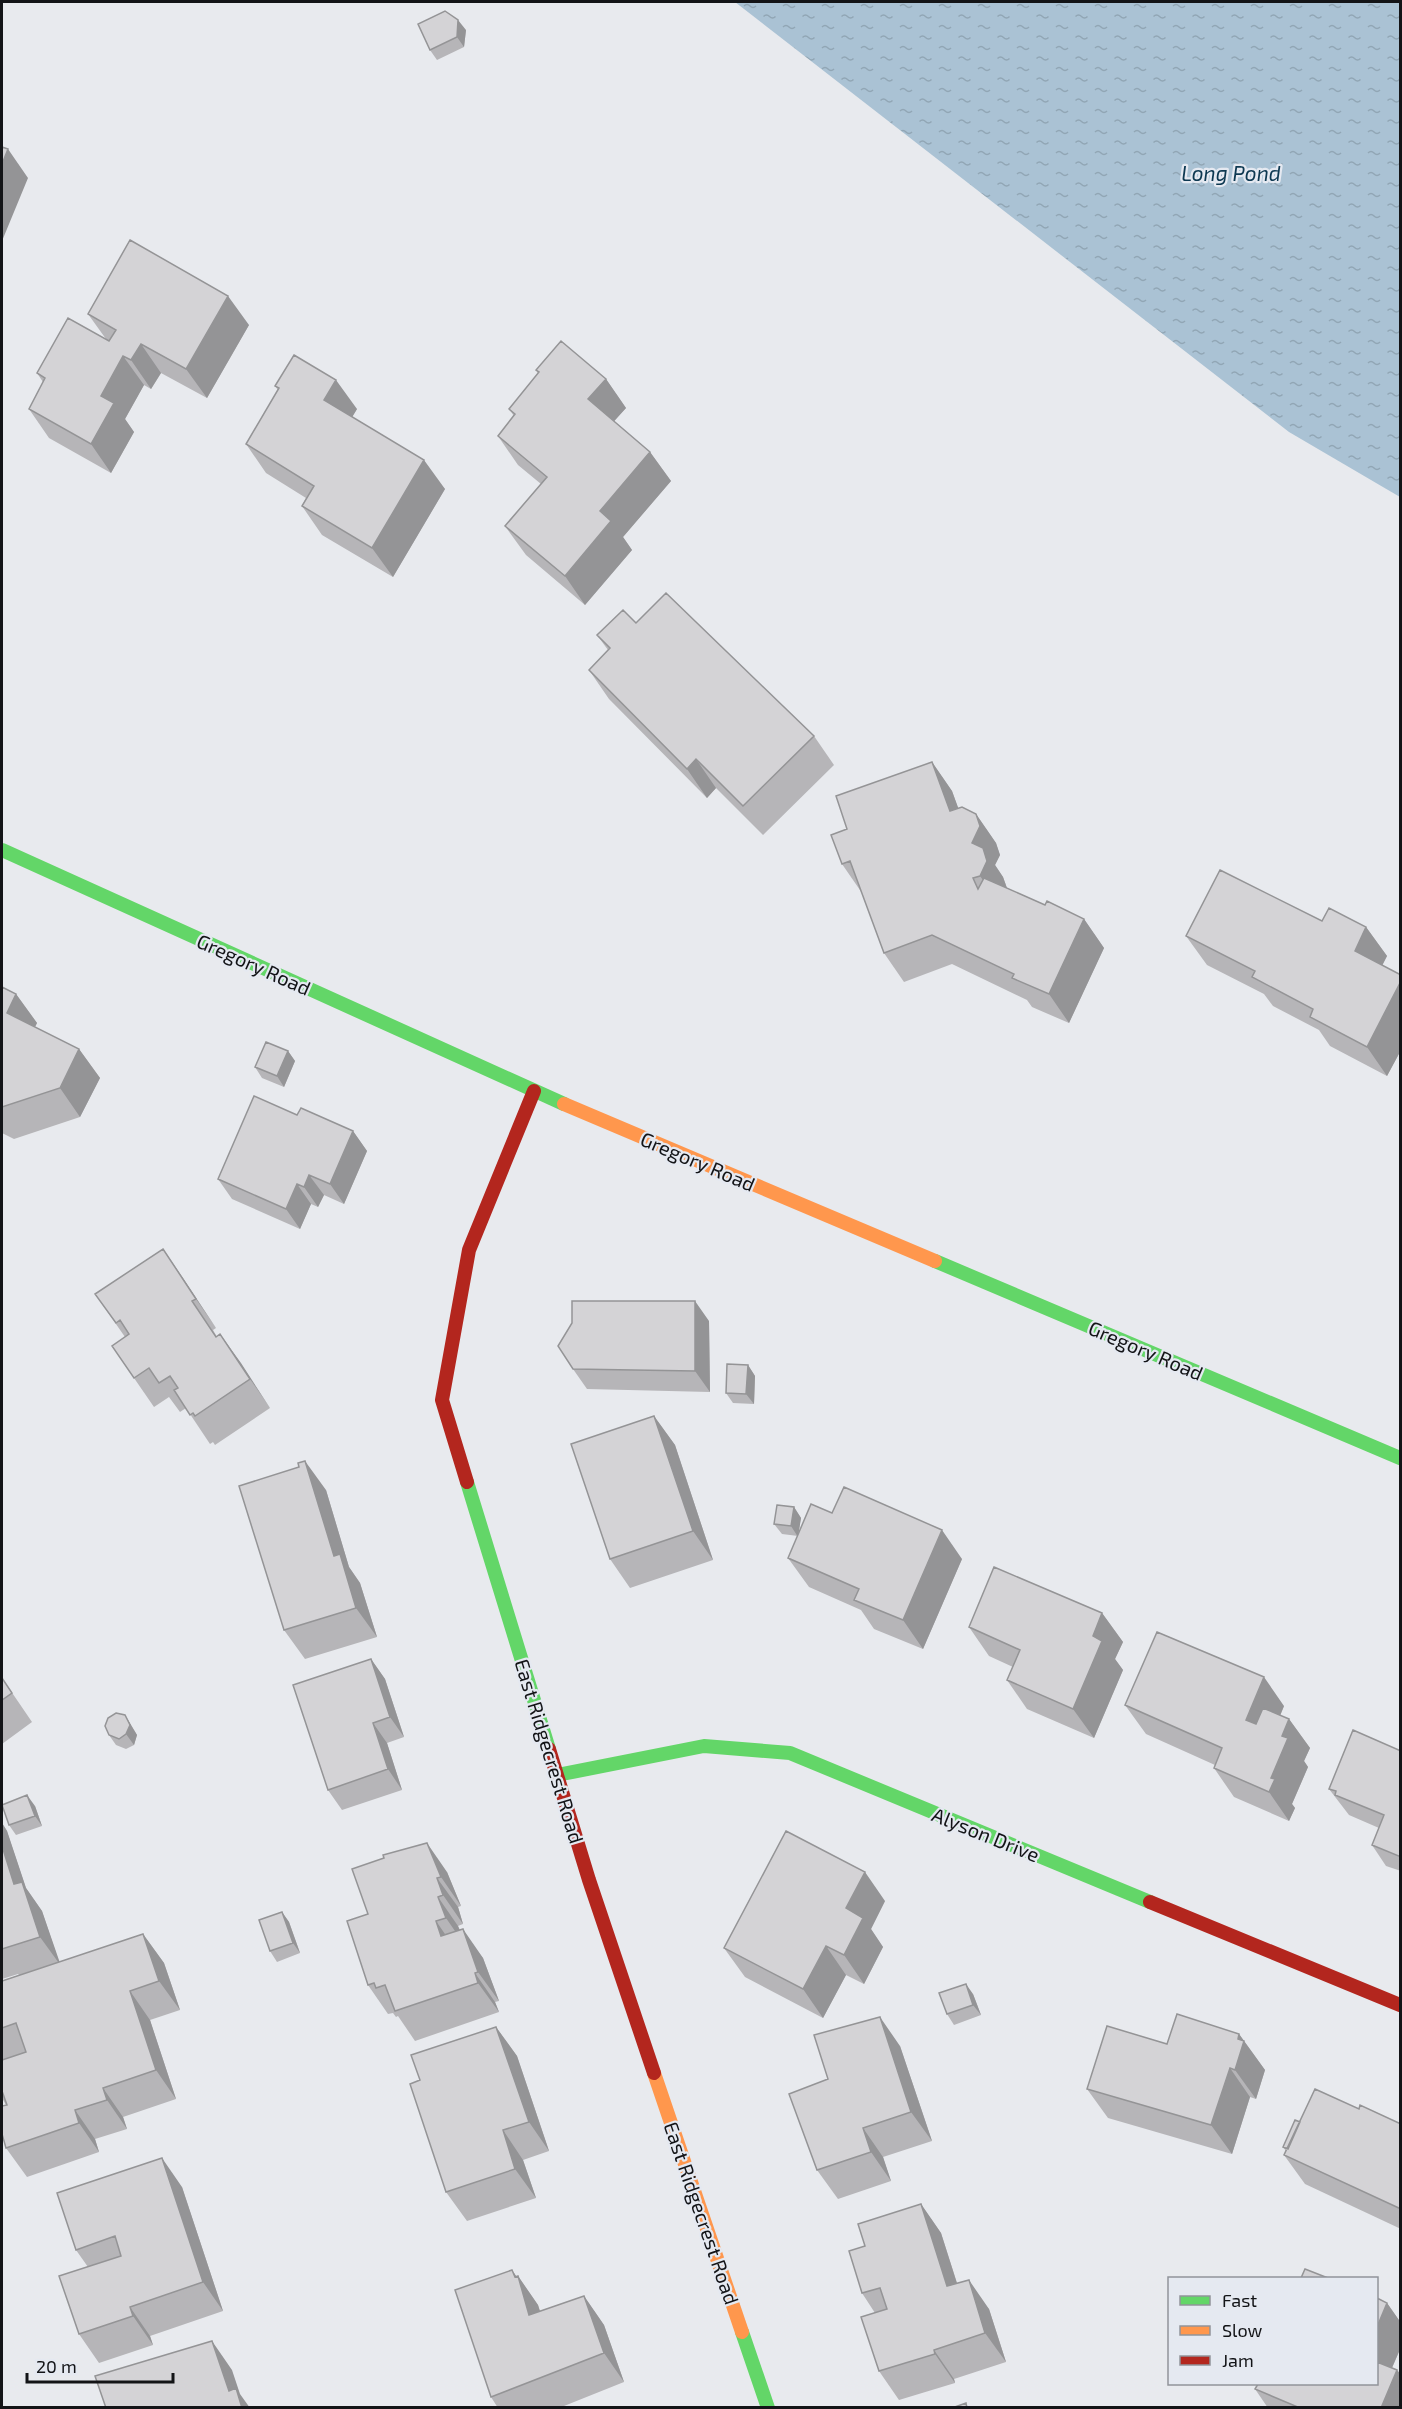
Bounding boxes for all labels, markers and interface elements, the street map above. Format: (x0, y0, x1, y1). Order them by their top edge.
water label: Long Pond (1181, 160, 1281, 185)
street label: Gregory Road (193, 928, 315, 1000)
street label: Gregory Road (637, 1126, 759, 1196)
street label: Gregory Road (1085, 1315, 1207, 1385)
street label: East Ridgecrest Road (511, 1656, 589, 1846)
street label: Alyson Drive (929, 1802, 1043, 1866)
street label: East Ridgecrest Road (659, 2119, 745, 2307)
legend (1168, 2277, 1378, 2385)
text: Fast (1222, 2289, 1257, 2311)
text: Slow (1222, 2319, 1263, 2341)
scale bar (27, 2346, 172, 2384)
text: Jam (1222, 2349, 1254, 2371)
text: 20 m (36, 2355, 77, 2377)

